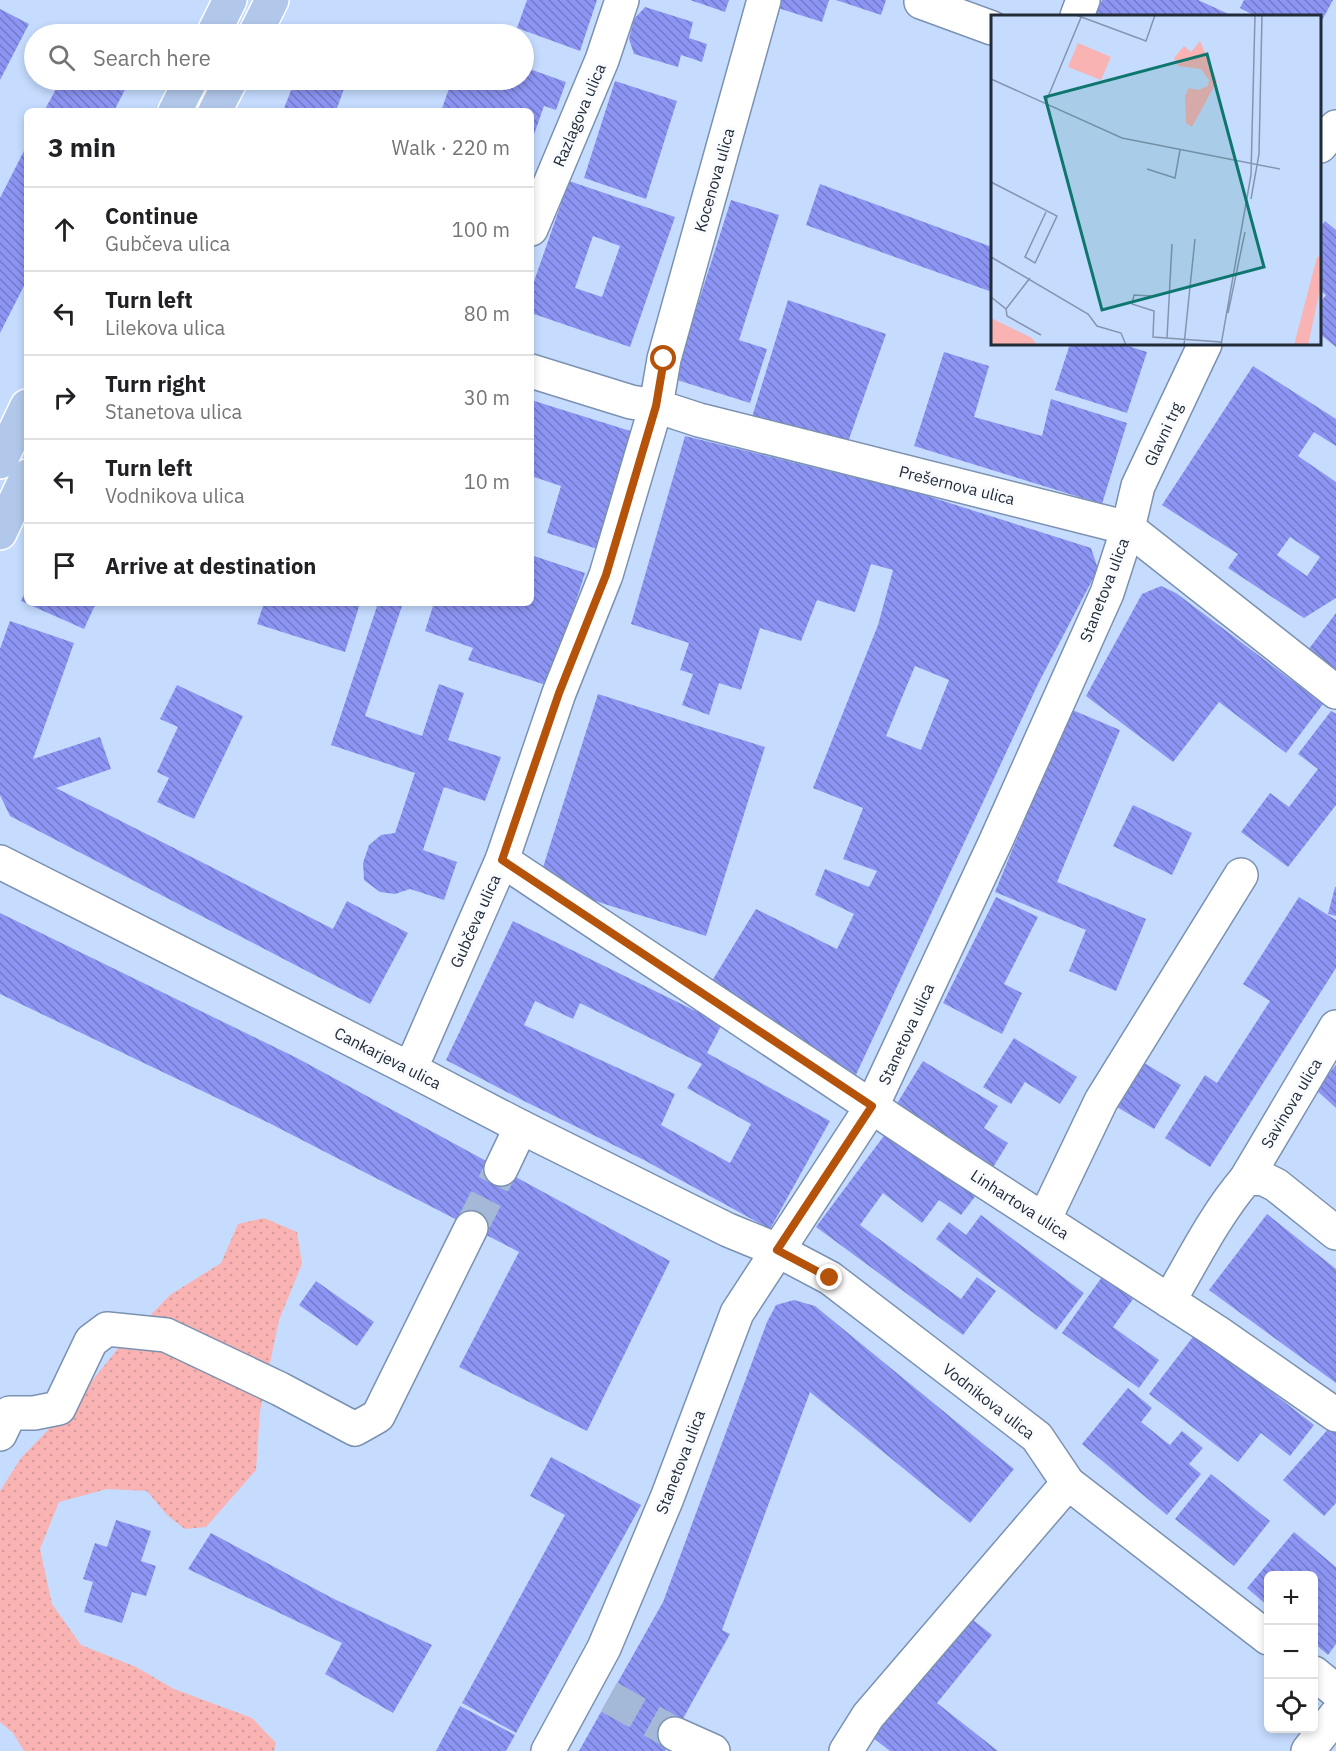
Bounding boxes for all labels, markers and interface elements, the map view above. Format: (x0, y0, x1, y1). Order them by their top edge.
inset map (991, 15, 1321, 345)
search box (24, 24, 534, 90)
icon: search (45, 41, 78, 74)
text: Search here (93, 43, 211, 72)
street label: Razlagova ulica (548, 60, 610, 170)
street label: Kocenova ulica (690, 125, 739, 234)
text: 3 min (48, 130, 116, 164)
text: Walk · 220 m (392, 134, 510, 161)
text: Continue (105, 201, 198, 230)
icon: ahead (48, 213, 81, 246)
text: 100 m (452, 216, 510, 243)
text: Gubčeva ulica (105, 230, 230, 257)
text: Turn left (105, 285, 193, 314)
icon: left (48, 297, 81, 330)
text: 80 m (464, 300, 510, 327)
text: Lilekova ulica (105, 314, 225, 341)
route start (650, 345, 676, 371)
text: Turn right (105, 369, 206, 398)
icon: right (48, 381, 81, 414)
text: 30 m (464, 384, 510, 411)
text: Stanetova ulica (105, 398, 242, 425)
street label: Glavni trg (1140, 398, 1187, 469)
text: Turn left (105, 453, 193, 482)
street label: Prešernova ulica (897, 461, 1017, 509)
icon: left (48, 465, 81, 498)
text: 10 m (464, 468, 510, 495)
text: Vodnikova ulica (105, 482, 245, 509)
street label: Stanetova ulica (1075, 535, 1133, 645)
icon: arrive (48, 549, 81, 582)
text: Arrive at destination (105, 551, 316, 580)
street label: Gubčeva ulica (445, 871, 505, 971)
street label: Stanetova ulica (874, 980, 938, 1088)
street label: Cankarjeva ulica (331, 1023, 445, 1094)
street label: Savinova ulica (1256, 1054, 1326, 1152)
street label: Linhartova ulica (967, 1165, 1073, 1243)
route end (816, 1264, 842, 1290)
street label: Vodnikova ulica (939, 1359, 1040, 1444)
street label: Stanetova ulica (651, 1407, 709, 1517)
map controls (1264, 1571, 1318, 1733)
button: + (1264, 1571, 1318, 1625)
button: − (1264, 1625, 1318, 1679)
button: locate (1264, 1679, 1318, 1733)

